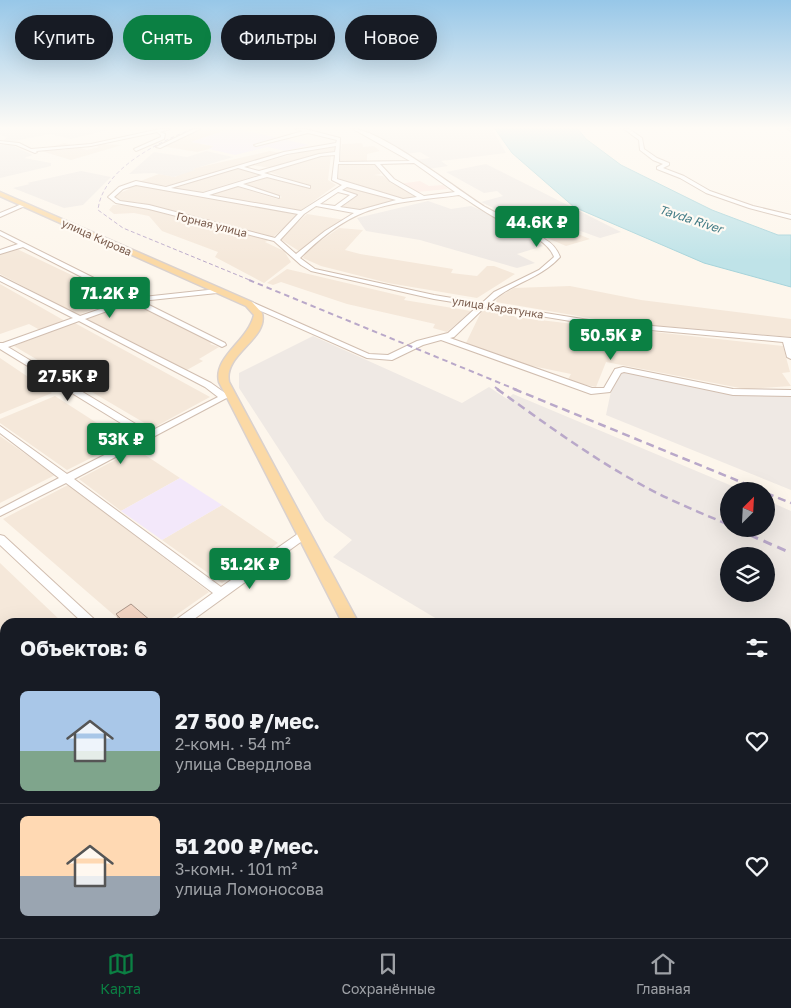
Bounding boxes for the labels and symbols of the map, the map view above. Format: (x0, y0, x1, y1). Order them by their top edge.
water label: Tavda River (657, 202, 727, 237)
pin: 44.6K ₽ (491, 206, 583, 248)
street label: Горная улица (175, 209, 249, 239)
street label: улица Кирова (60, 216, 134, 258)
pin: 71.2K ₽ (64, 276, 156, 319)
street label: улица Каратунка (451, 293, 545, 321)
pin: 50.5K ₽ (565, 318, 657, 361)
pin: 27.5K ₽ (22, 360, 114, 402)
pin: 53K ₽ (86, 422, 156, 465)
north arrow (720, 482, 775, 538)
pin: 51.2K ₽ (204, 548, 296, 590)

